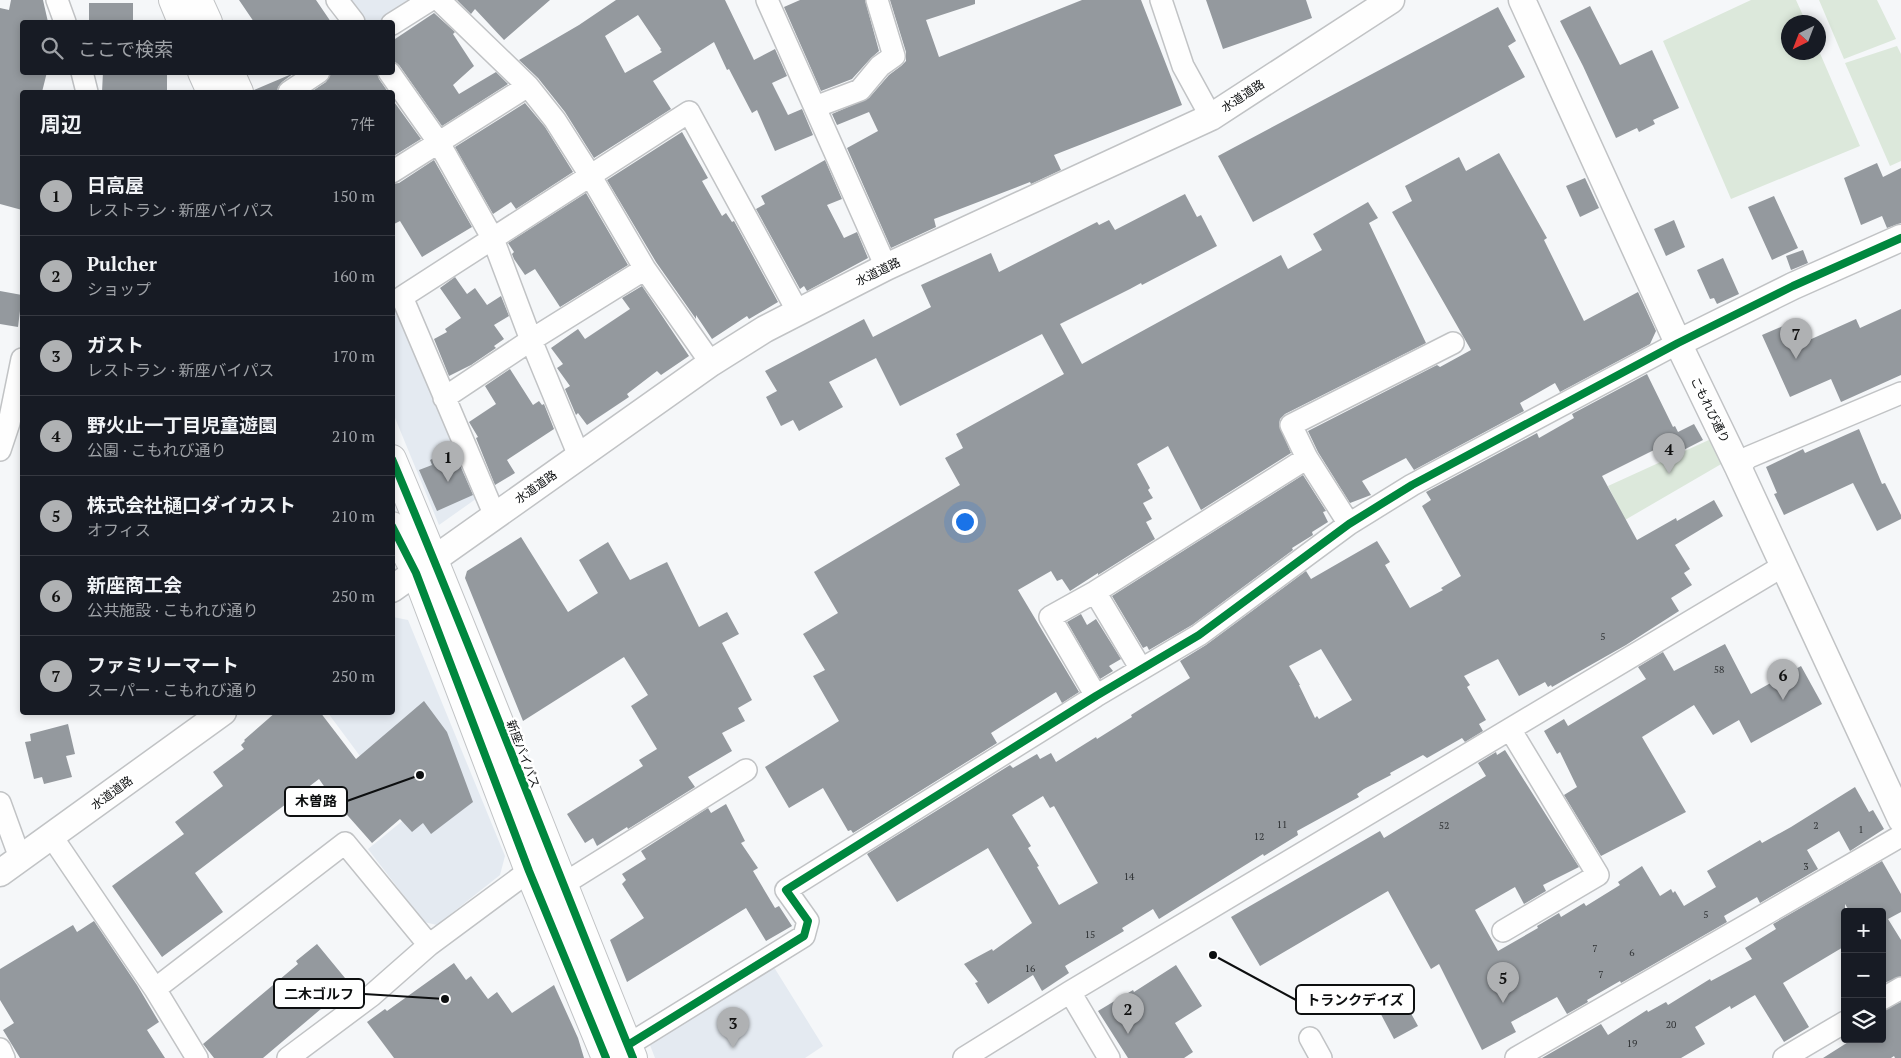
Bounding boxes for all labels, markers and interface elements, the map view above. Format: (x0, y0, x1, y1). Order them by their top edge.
north arrow (1781, 15, 1826, 60)
search box (20, 20, 395, 75)
icon: search (38, 34, 66, 62)
text: ここで検索 (78, 36, 173, 61)
street label: 水道道路 (1219, 76, 1267, 115)
text: 周辺 (40, 110, 82, 138)
text: 7件 (350, 113, 375, 135)
text: 日高屋 (87, 172, 144, 197)
text: 1 (51, 185, 61, 207)
text: 150 m (332, 185, 375, 207)
text: レストラン · 新座バイパス (87, 199, 274, 221)
text: Pulcher (87, 251, 157, 276)
street label: 水道道路 (853, 254, 903, 289)
text: 2 (51, 265, 61, 287)
text: 160 m (332, 265, 375, 287)
text: ショップ (87, 278, 151, 300)
pin: 7 (1780, 318, 1812, 359)
text: ガスト (87, 332, 144, 357)
text: 3 (51, 345, 61, 367)
text: 170 m (332, 345, 375, 367)
text: レストラン · 新座バイパス (87, 359, 274, 381)
street label: こもれび通り (1688, 374, 1733, 445)
text: 野火止一丁目児童遊園 (87, 412, 277, 437)
text: 4 (51, 425, 61, 447)
text: 210 m (332, 425, 375, 447)
pin: 4 (1653, 433, 1685, 474)
text: 公園 · こもれび通り (87, 439, 227, 461)
pin: 1 (432, 441, 464, 482)
street label: 水道道路 (512, 467, 560, 507)
text: 株式会社樋口ダイカスト (87, 492, 296, 517)
text: 5 (51, 505, 61, 527)
text: 210 m (332, 505, 375, 527)
your location (952, 509, 978, 535)
text: オフィス (87, 519, 151, 541)
text: 新座商工会 (87, 572, 182, 597)
text: 6 (51, 585, 61, 607)
text: 250 m (332, 585, 375, 607)
text: 公共施設 · こもれび通り (87, 599, 259, 621)
house number: 5 (1600, 630, 1606, 643)
text: ファミリーマート (87, 652, 239, 677)
pin: 6 (1767, 659, 1799, 700)
house number: 58 (1714, 663, 1724, 676)
text: 7 (51, 665, 61, 687)
text: 250 m (332, 665, 375, 687)
text: スーパー · こもれび通り (87, 679, 258, 701)
street label: 新座バイパス (504, 718, 543, 790)
street label: 水道道路 (88, 772, 136, 813)
callout: 木曽路 (285, 787, 347, 816)
text: 木曽路 (295, 791, 337, 810)
house number: 11 (1277, 818, 1287, 831)
house number: 52 (1439, 819, 1449, 832)
house number: 2 (1813, 819, 1819, 832)
house number: 1 (1858, 823, 1864, 836)
house number: 12 (1254, 830, 1264, 843)
house number: 3 (1803, 860, 1809, 873)
house number: 14 (1124, 870, 1135, 883)
house number: 5 (1703, 908, 1709, 921)
map controls (1841, 908, 1886, 1043)
button: + (1841, 908, 1886, 953)
house number: 15 (1085, 928, 1095, 941)
house number: 7 (1592, 942, 1598, 955)
house number: 6 (1629, 946, 1635, 959)
button: − (1841, 953, 1886, 998)
house number: 16 (1025, 962, 1036, 975)
pin: 5 (1487, 962, 1519, 1003)
house number: 7 (1598, 968, 1604, 981)
callout: 二木ゴルフ (274, 979, 364, 1008)
text: 二木ゴルフ (284, 984, 354, 1003)
callout: トランクデイズ (1296, 985, 1414, 1014)
text: トランクデイズ (1306, 990, 1404, 1009)
pin: 2 (1112, 993, 1144, 1034)
button: layers (1841, 998, 1886, 1043)
pin: 3 (717, 1007, 749, 1048)
house number: 20 (1666, 1018, 1676, 1031)
house number: 19 (1627, 1037, 1637, 1050)

